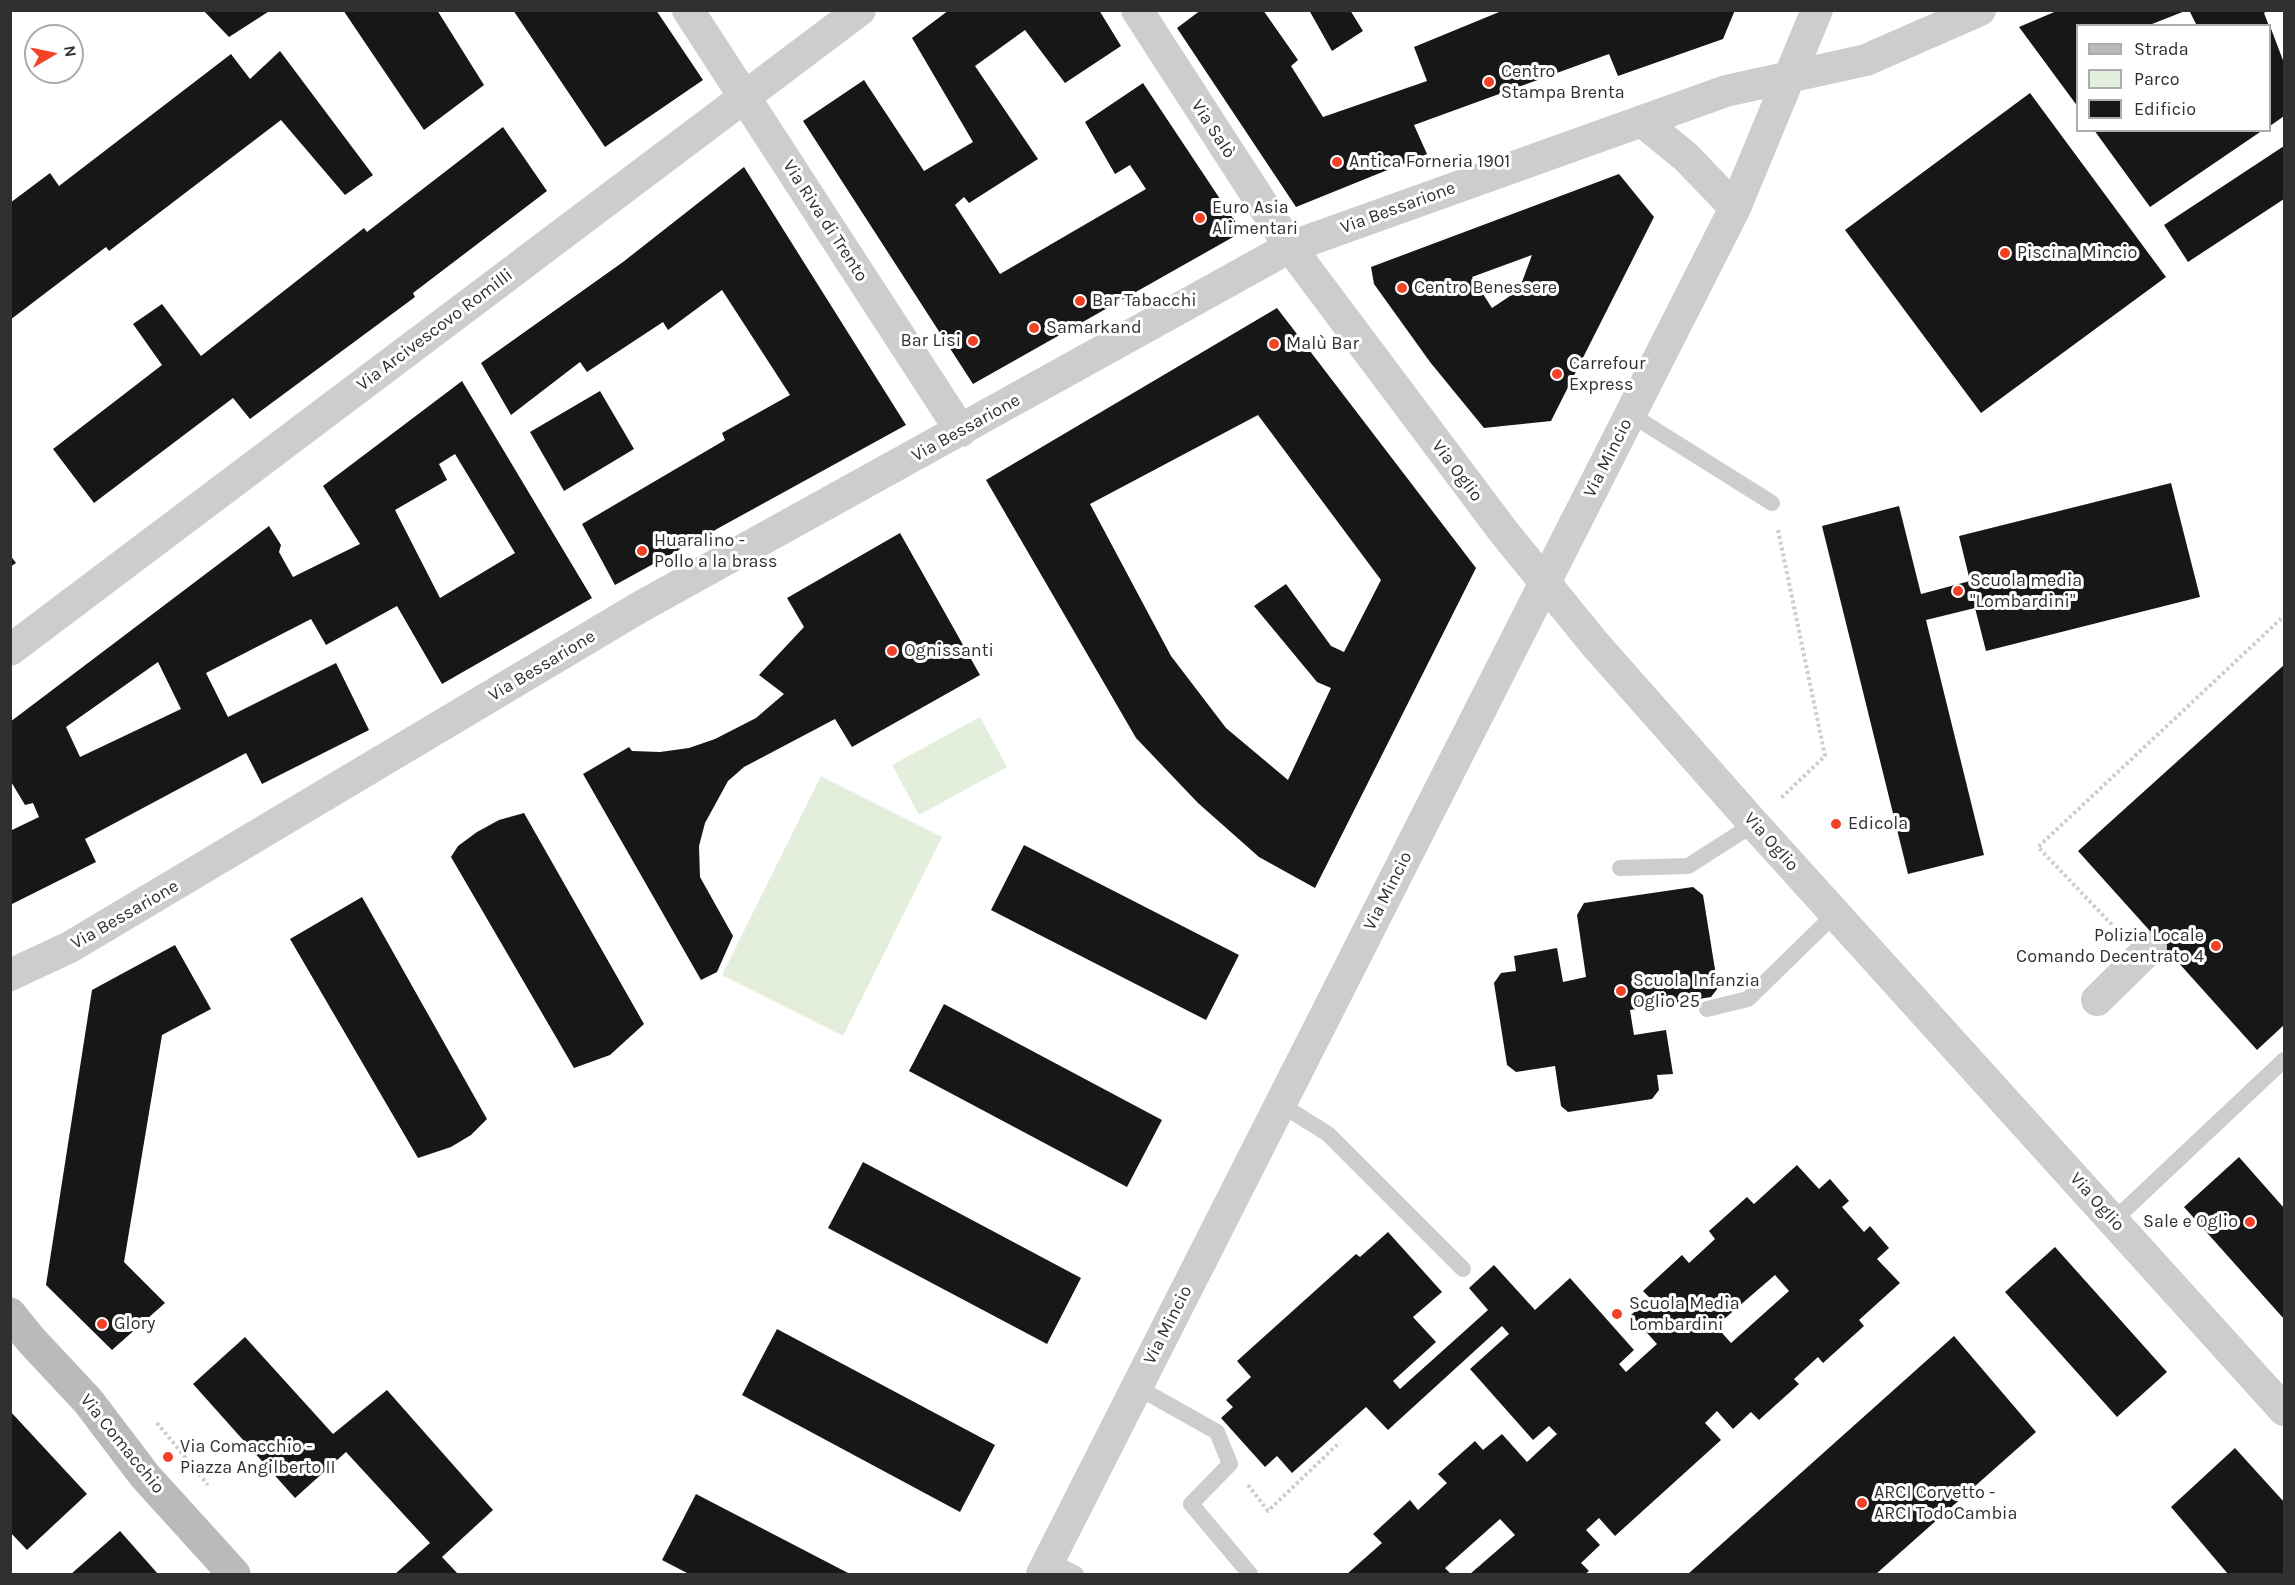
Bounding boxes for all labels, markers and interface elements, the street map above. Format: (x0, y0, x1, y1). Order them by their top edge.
north arrow (24, 24, 84, 84)
legend (2076, 24, 2271, 132)
text: Strada (2134, 38, 2189, 60)
text: N (60, 44, 81, 59)
place label: Centro Stampa Brenta (1501, 61, 1625, 104)
text: Parco (2134, 68, 2180, 90)
marker: Centro Stampa Brenta (1482, 75, 1496, 89)
street label: Via Salò (1186, 96, 1240, 162)
text: Edificio (2134, 98, 2196, 120)
place label: Antica Forneria 1901 (1349, 151, 1510, 173)
marker: Antica Forneria 1901 (1330, 155, 1344, 169)
street label: Via Riva di Trento (778, 156, 872, 286)
street label: Via Bessarione (1338, 177, 1458, 239)
place label: Euro Asia Alimentari (1212, 197, 1298, 240)
marker: Euro Asia Alimentari (1193, 211, 1207, 225)
place label: Piscina Mincio (2017, 242, 2137, 264)
marker: Piscina Mincio (1998, 246, 2012, 260)
street label: Via Arcivescovo Romilli (353, 264, 517, 396)
place label: Centro Benessere (1414, 277, 1557, 299)
marker: Centro Benessere (1395, 281, 1409, 295)
place label: Bar Tabacchi (1092, 290, 1197, 312)
marker: Bar Tabacchi (1073, 294, 1087, 308)
place label: Samarkand (1046, 317, 1142, 339)
marker: Samarkand (1027, 321, 1041, 335)
place label: Bar Lisi (901, 330, 961, 352)
place label: Malù Bar (1286, 333, 1359, 355)
marker: Bar Lisi (966, 334, 980, 348)
marker: Malù Bar (1267, 337, 1281, 351)
place label: Carrefour Express (1569, 353, 1646, 395)
marker: Carrefour Express (1550, 367, 1564, 381)
street label: Via Bessarione (908, 389, 1024, 467)
street label: Via Mincio (1579, 415, 1637, 501)
street label: Via Oglio (1427, 436, 1487, 506)
place label: Huaralino - Pollo a la brass (654, 530, 777, 572)
marker: Huaralino - Pollo a la brass (635, 544, 649, 558)
place label: Scuola media "Lombardini" (1970, 570, 2082, 612)
marker: Scuola media "Lombardini" (1951, 584, 1965, 598)
street label: Via Bessarione (485, 626, 599, 706)
place label: Ognissanti (904, 640, 994, 662)
marker: Ognissanti (885, 644, 899, 658)
street label: Via Oglio (1739, 808, 1803, 876)
place label: Edicola (1848, 813, 1908, 835)
marker: Edicola (1829, 817, 1843, 831)
street label: Via Mincio (1359, 848, 1417, 934)
street label: Via Bessarione (67, 875, 183, 955)
place label: Polizia Locale Comando Decentrato 4 (2016, 925, 2204, 968)
marker: Polizia Locale Comando Decentrato 4 (2209, 939, 2223, 953)
place label: Scuola Infanzia Oglio 25 (1633, 970, 1760, 1012)
marker: Scuola Infanzia Oglio 25 (1614, 984, 1628, 998)
street label: Via Oglio (2065, 1168, 2129, 1236)
place label: Sale e Oglio (2143, 1211, 2238, 1233)
marker: Sale e Oglio (2243, 1215, 2257, 1229)
street label: Via Mincio (1139, 1282, 1197, 1368)
place label: Scuola Media Lombardini (1629, 1293, 1740, 1336)
marker: Scuola Media Lombardini (1610, 1307, 1624, 1321)
place label: Glory (114, 1313, 155, 1335)
marker: Glory (95, 1317, 109, 1331)
street label: Via Comacchio (75, 1390, 169, 1498)
place label: Via Comacchio - Piazza Angilberto II (180, 1436, 336, 1478)
marker: Via Comacchio - Piazza Angilberto II (161, 1450, 175, 1464)
place label: ARCI Corvetto - ARCI TodoCambia (1874, 1482, 2017, 1524)
marker: ARCI Corvetto - ARCI TodoCambia (1855, 1496, 1869, 1510)

